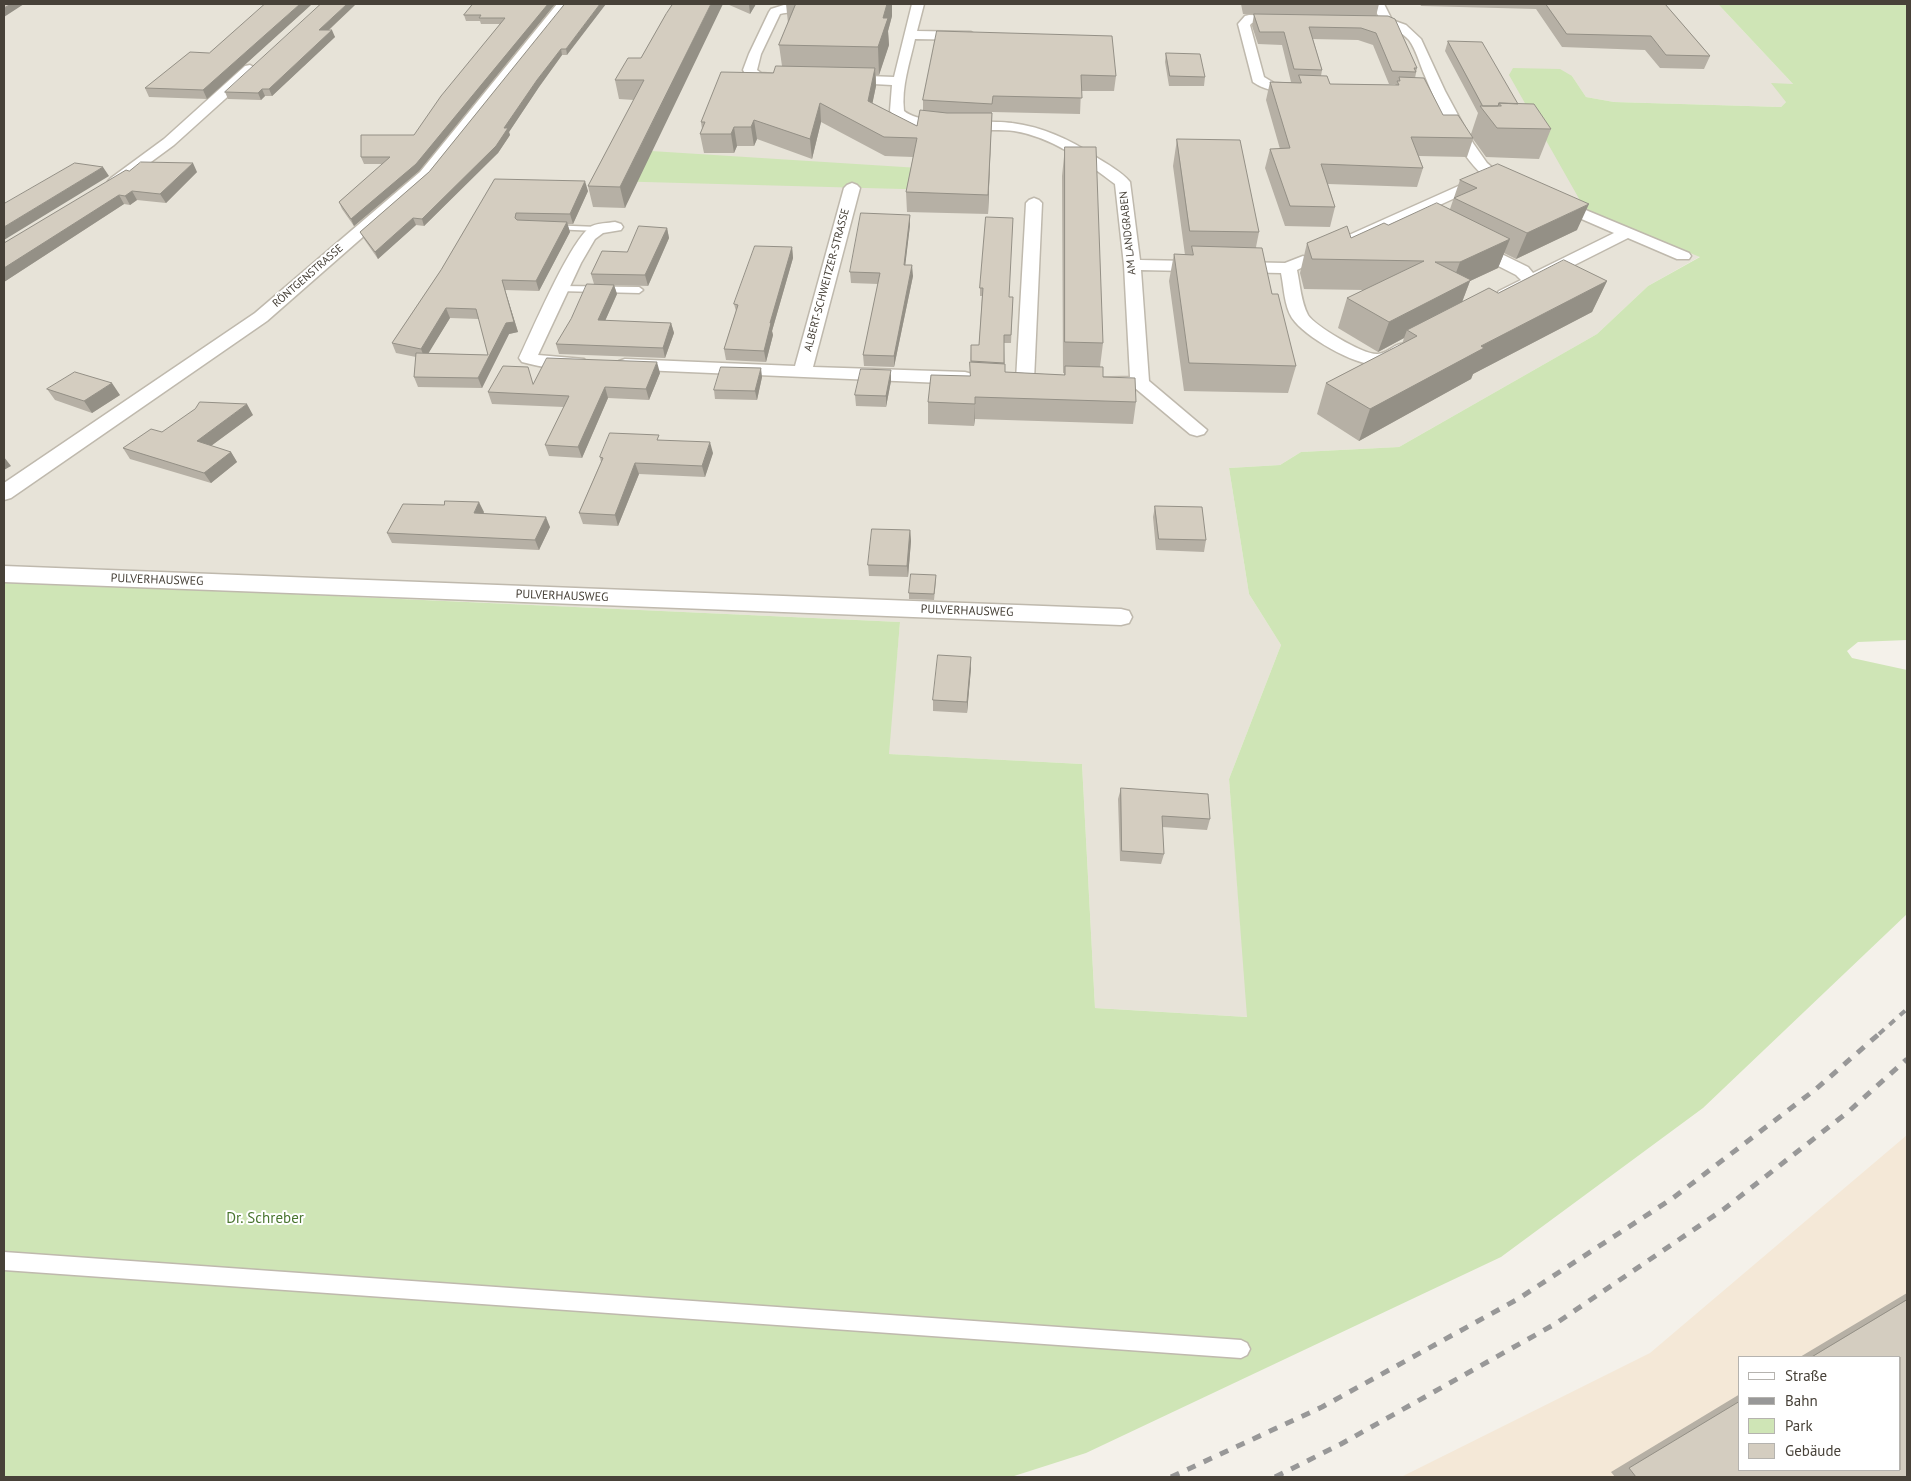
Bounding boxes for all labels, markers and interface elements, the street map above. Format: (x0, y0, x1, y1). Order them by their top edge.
street label: AM LANDGRABEN (1117, 191, 1139, 275)
street label: ALBERT-SCHWEITZER-STRASSE (802, 207, 852, 353)
street label: RÖNTGENSTRASSE (270, 242, 346, 310)
street label: PULVERHAUSWEG (110, 571, 204, 589)
street label: PULVERHAUSWEG (515, 587, 609, 605)
street label: PULVERHAUSWEG (920, 602, 1014, 620)
park label: Dr. Schreber (226, 1210, 304, 1228)
legend (1738, 1356, 1901, 1471)
text: Straße (1785, 1366, 1827, 1385)
text: Bahn (1785, 1391, 1818, 1410)
text: Park (1785, 1416, 1813, 1435)
text: Gebäude (1785, 1441, 1841, 1460)

